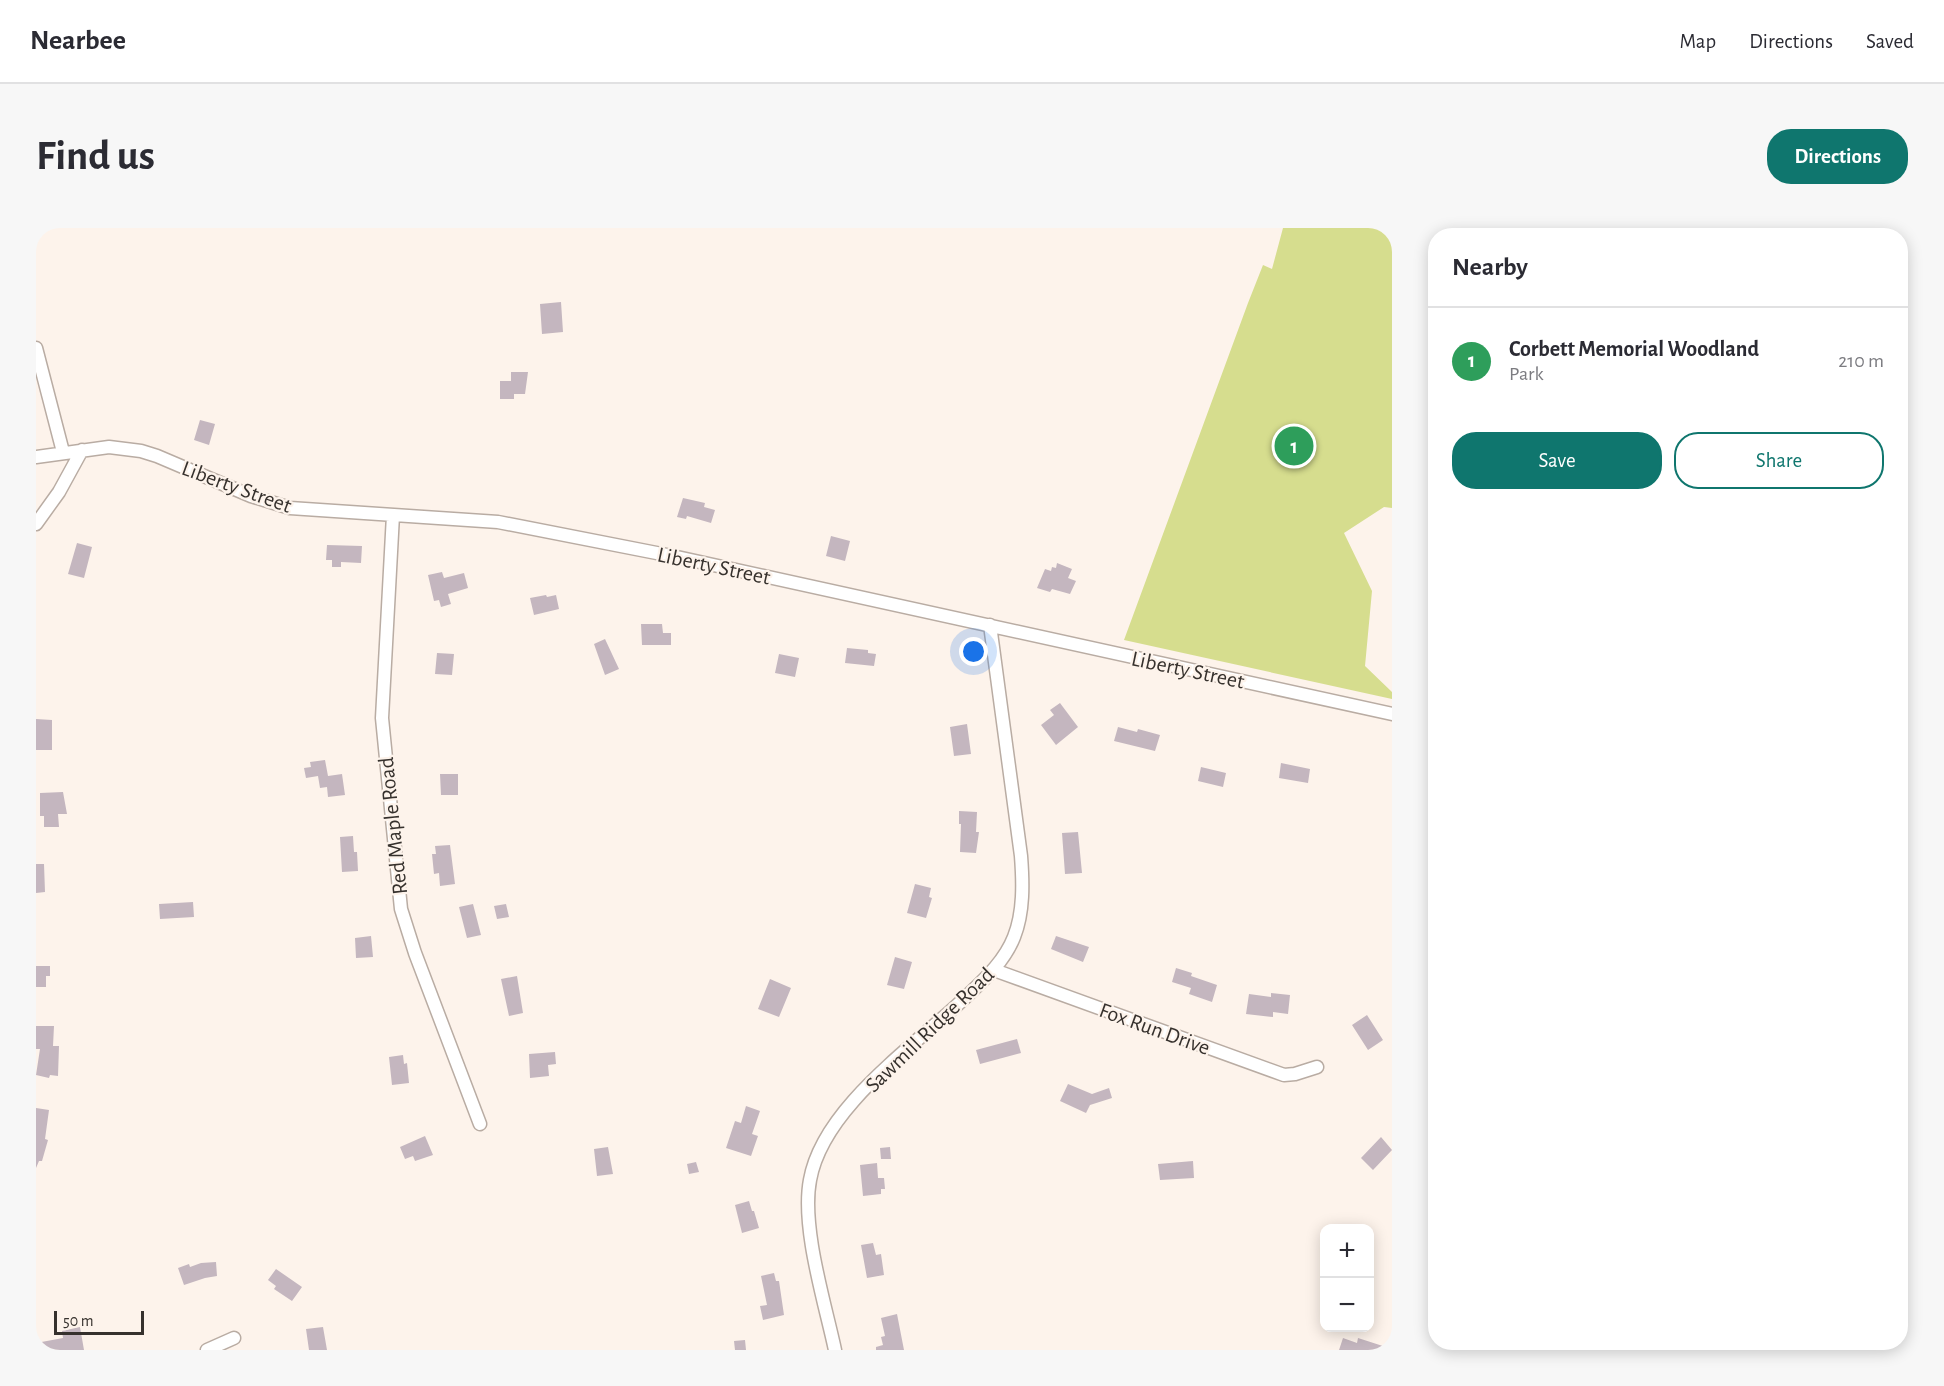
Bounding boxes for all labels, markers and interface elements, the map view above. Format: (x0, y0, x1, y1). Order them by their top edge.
text: Nearbee (30, 27, 126, 55)
text: Map (1680, 31, 1716, 52)
text: Directions (1749, 31, 1833, 52)
text: Saved (1866, 31, 1914, 52)
button: Directions (1767, 129, 1908, 184)
text: Find us (36, 135, 155, 177)
text: Nearby (1452, 254, 1528, 280)
text: Corbett Memorial Woodland (1509, 338, 1759, 360)
text: 1 (1468, 351, 1475, 371)
text: 210 m (1838, 351, 1884, 371)
text: Park (1509, 364, 1544, 384)
pin: 1 (1274, 424, 1314, 468)
button: Save (1452, 432, 1662, 489)
button: Share (1674, 432, 1884, 489)
street label: Liberty Street (179, 457, 294, 517)
street label: Liberty Street (655, 543, 772, 589)
your location (959, 637, 988, 666)
street label: Liberty Street (1129, 647, 1246, 693)
street label: Red Maple Road (375, 756, 411, 896)
street label: Sawmill Ridge Road (861, 963, 998, 1096)
street label: Fox Run Drive (1096, 999, 1213, 1059)
map controls (1320, 1224, 1374, 1332)
button: + (1320, 1224, 1374, 1278)
button: − (1320, 1278, 1374, 1332)
scale bar (54, 1308, 144, 1336)
text: 50 m (63, 1313, 94, 1329)

